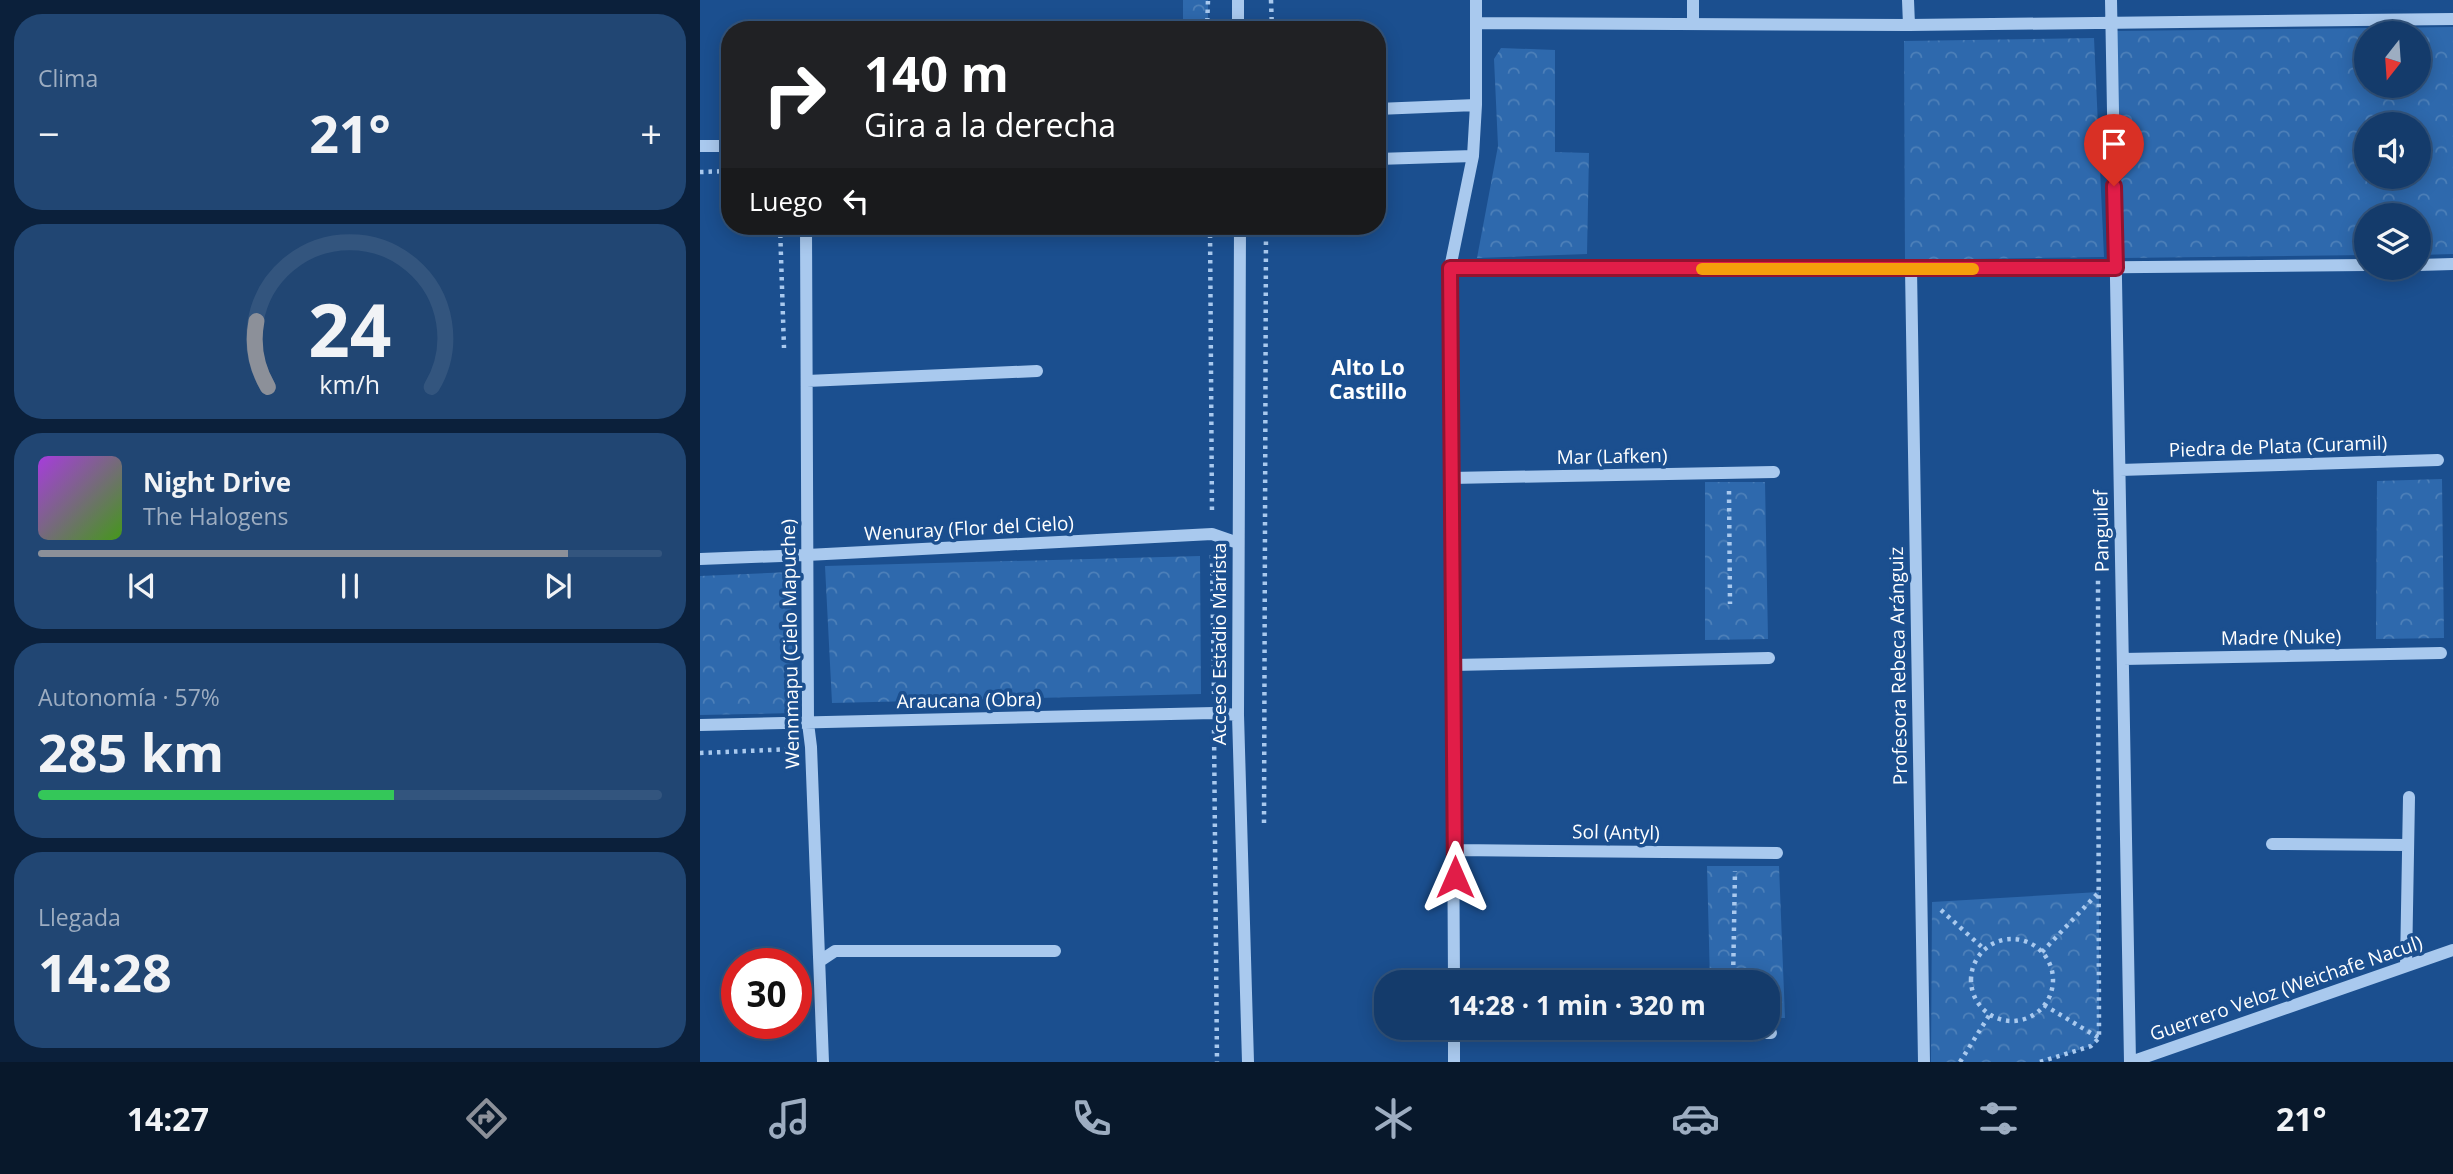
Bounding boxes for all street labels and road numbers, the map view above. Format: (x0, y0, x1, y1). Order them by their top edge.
street label: Piedra de Plata (Curamil) (2168, 429, 2388, 463)
street label: Mar (Lafken) (1556, 442, 1668, 470)
street label: Panguilef (2087, 488, 2115, 572)
street label: Wenuray (Flor del Cielo) (864, 510, 1074, 546)
street label: Wennmapu (Cielo Mapuche) (775, 519, 805, 769)
street label: Acceso Estadio Marista (1206, 543, 1232, 745)
street label: Profesora Rebeca Aránguiz (1883, 547, 1913, 785)
street label: Madre (Nuke) (2221, 623, 2341, 651)
street label: Araucana (Obra) (896, 686, 1042, 714)
street label: Sol (Antyl) (1572, 818, 1660, 846)
street label: Guerrero Veloz (Weichafe Nacul) (2146, 929, 2426, 1047)

